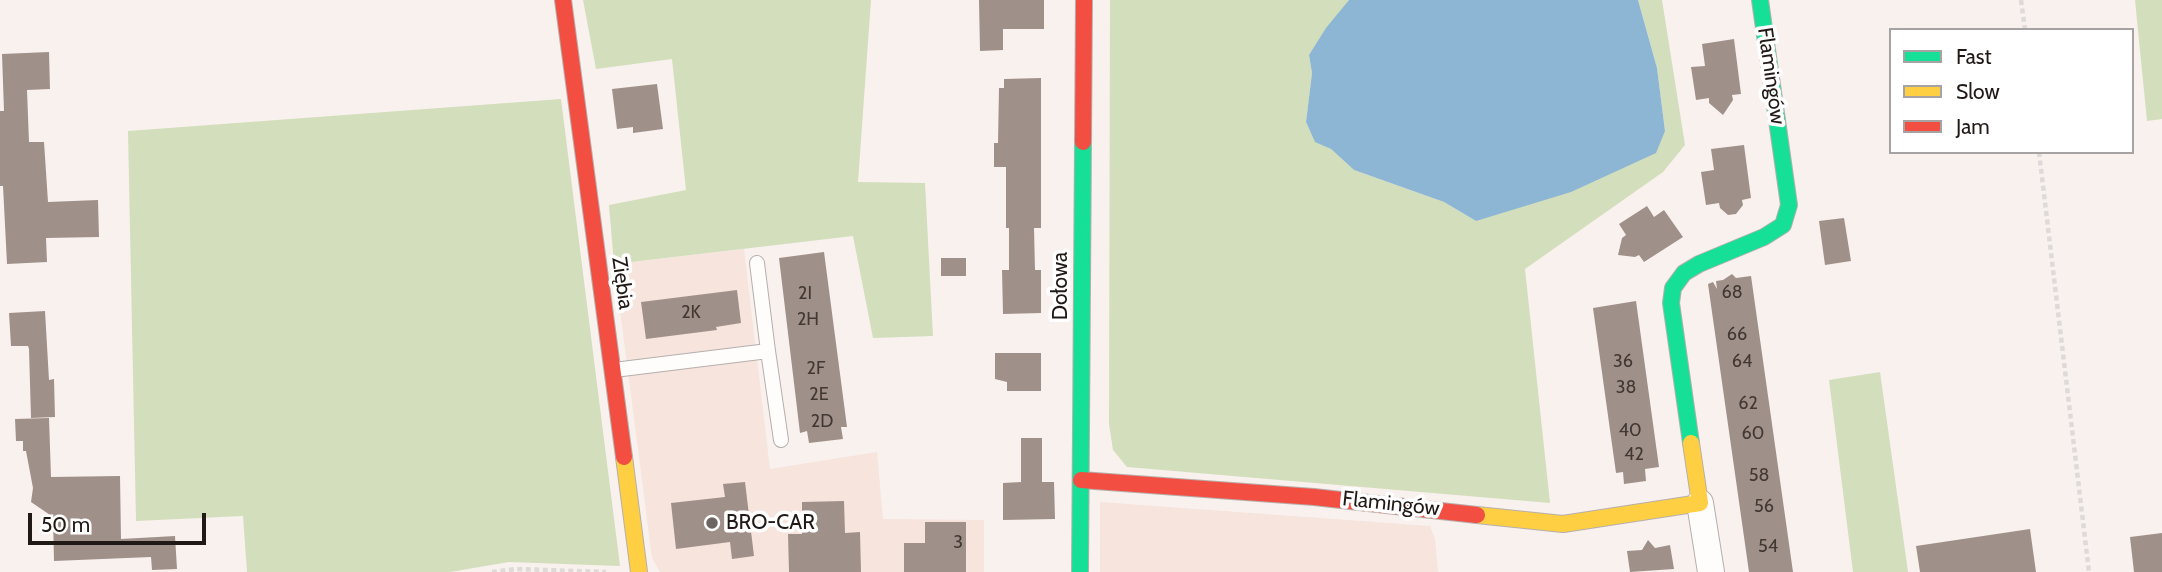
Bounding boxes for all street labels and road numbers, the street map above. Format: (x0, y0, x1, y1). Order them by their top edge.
street label: Flamingów (1752, 26, 1790, 126)
street label: Dołowa (1048, 252, 1074, 320)
street label: Ziębia (606, 255, 638, 311)
street label: Flamingów (1341, 486, 1441, 522)

